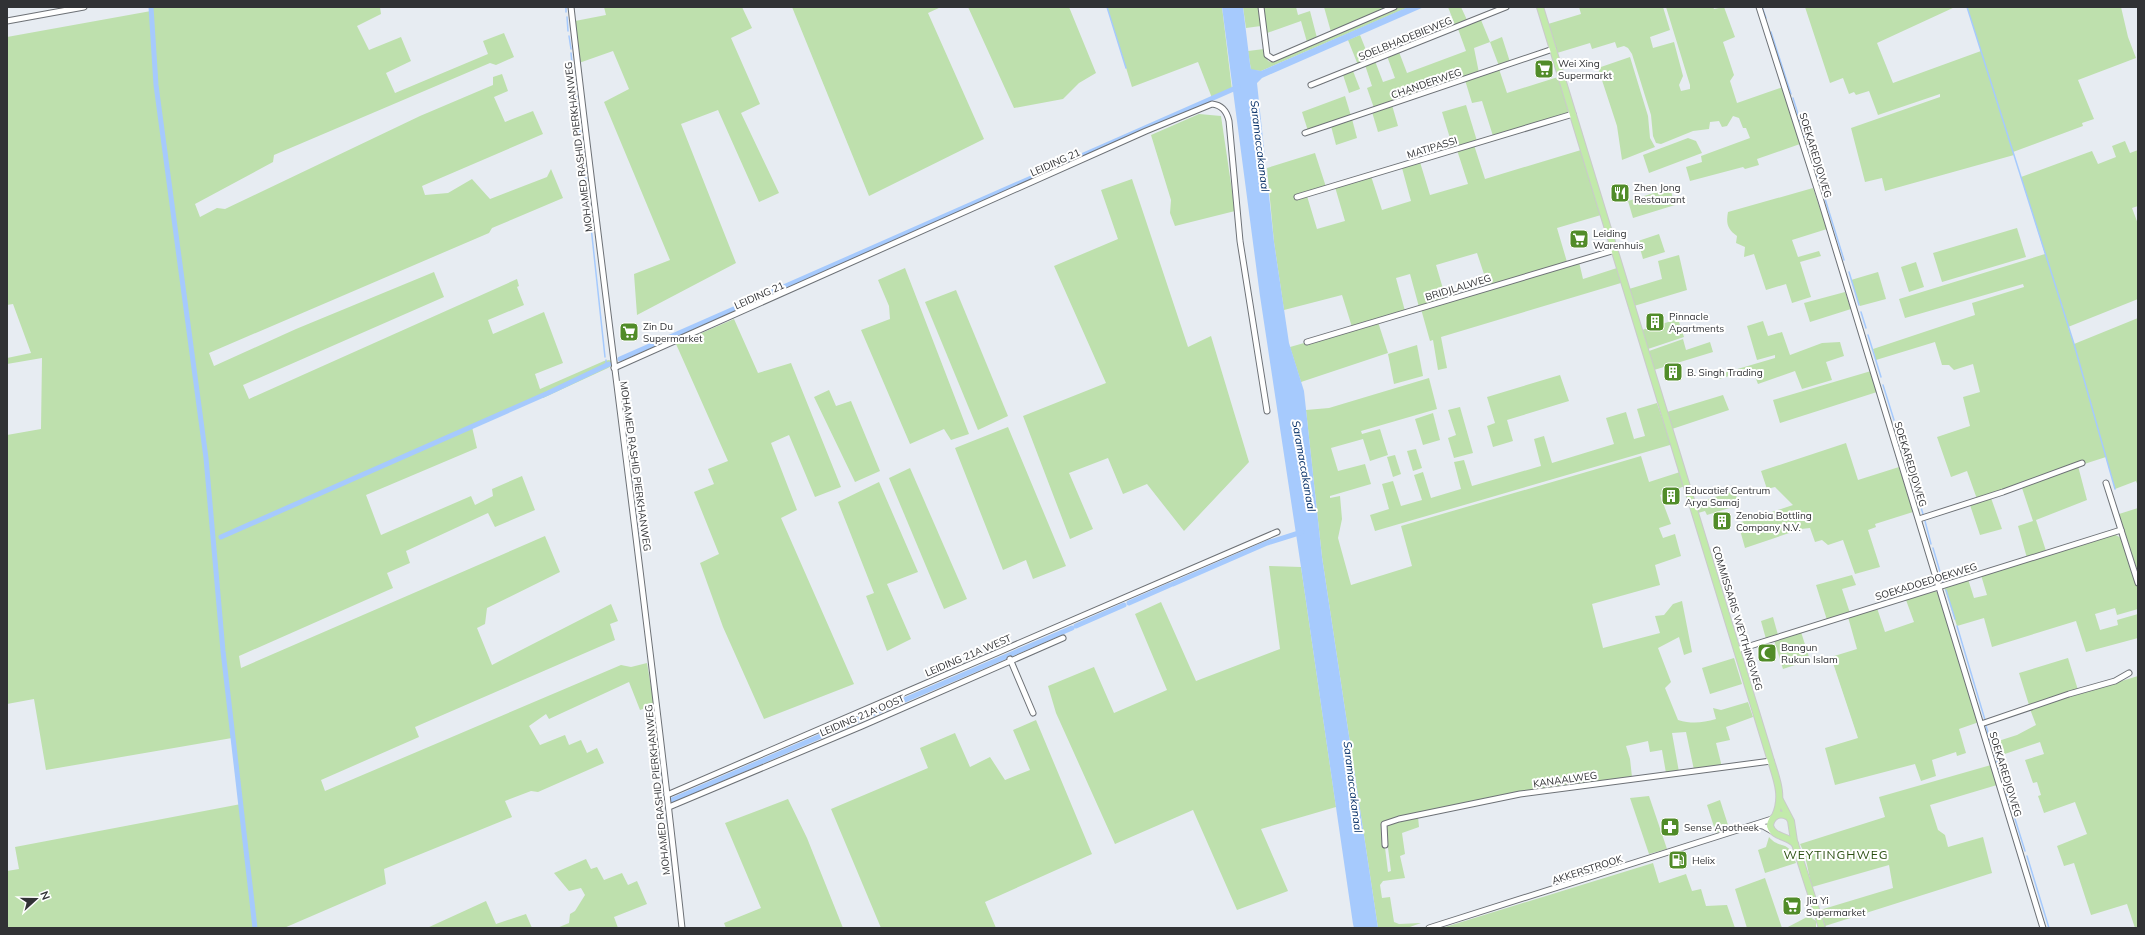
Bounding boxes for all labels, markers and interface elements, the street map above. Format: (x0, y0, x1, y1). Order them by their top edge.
street label: SOELBHADEBIEWEG (1356, 14, 1454, 63)
place label: Wei Xing Supermarkt (1558, 57, 1613, 82)
supermarket icon: Wei Xing Supermarkt (1533, 58, 1555, 80)
street label: MOHAMED RASHID PIERKHANWEG (562, 61, 595, 233)
street label: CHANDERWEG (1389, 65, 1463, 102)
water label: Saramaccakanaal (1247, 99, 1273, 193)
street label: SOEKAREDJOWEG (1796, 111, 1835, 199)
street label: MATIPASSI (1405, 134, 1459, 161)
street label: LEIDING 21 (1028, 146, 1082, 179)
place label: Zhen Jong Restaurant (1634, 181, 1686, 206)
restaurant icon: Zhen Jong Restaurant (1609, 182, 1631, 204)
place label: Leiding Warenhuis (1593, 227, 1643, 252)
supermarket icon: Leiding Warenhuis (1568, 228, 1590, 250)
street label: BRIDJLALWEG (1424, 271, 1493, 304)
street label: LEIDING 21 (732, 279, 786, 312)
place label: Pinnacle Apartments (1669, 310, 1724, 335)
building icon: Pinnacle Apartments (1644, 311, 1666, 333)
place label: Zin Du Supermarket (643, 320, 703, 345)
supermarket icon: Zin Du Supermarket (618, 321, 640, 343)
building icon: B. Singh Trading (1662, 361, 1684, 383)
place label: B. Singh Trading (1687, 366, 1763, 379)
street label: MOHAMED RASHID PIERKHANWEG (617, 380, 654, 552)
water label: Saramaccakanaal (1289, 419, 1319, 513)
street label: SOEKAREDJOWEG (1891, 420, 1930, 508)
place label: Educatief Centrum Arya Samaj (1685, 484, 1771, 509)
building icon: Educatief Centrum Arya Samaj (1660, 485, 1682, 507)
place label: Zenobia Bottling Company N.V. (1736, 509, 1812, 534)
building icon: Zenobia Bottling Company N.V. (1711, 510, 1733, 532)
street label: COMMISSARIS WEYTHINGWEG (1709, 544, 1766, 692)
street label: SOEKADOEDOEKWEG (1874, 560, 1979, 603)
street label: LEIDING 21A WEST (923, 631, 1013, 679)
place label: Bangun Rukun Islam (1781, 641, 1838, 666)
mosque icon: Bangun Rukun Islam (1756, 642, 1778, 664)
street label: LEIDING 21A OOST (818, 692, 907, 739)
street label: MOHAMED RASHID PIERKHANWEG (642, 704, 673, 876)
street label: SOEKAREDJOWEG (1986, 730, 2025, 818)
water label: Saramaccakanaal (1340, 740, 1366, 834)
street label: KANAALWEG (1532, 769, 1598, 790)
pharmacy icon: Sense Apotheek (1659, 816, 1681, 838)
place label: Sense Apotheek (1684, 821, 1760, 834)
district label: WEYTINGHWEG (1783, 847, 1889, 862)
fuel station icon: Helix (1667, 849, 1689, 871)
street label: AKKERSTROOK (1550, 852, 1625, 887)
place label: Helix (1692, 854, 1716, 867)
north arrow (16, 879, 56, 919)
text: N (37, 889, 53, 902)
place label: Jia Yi Supermarket (1806, 894, 1866, 919)
supermarket icon: Jia Yi Supermarket (1781, 895, 1803, 917)

